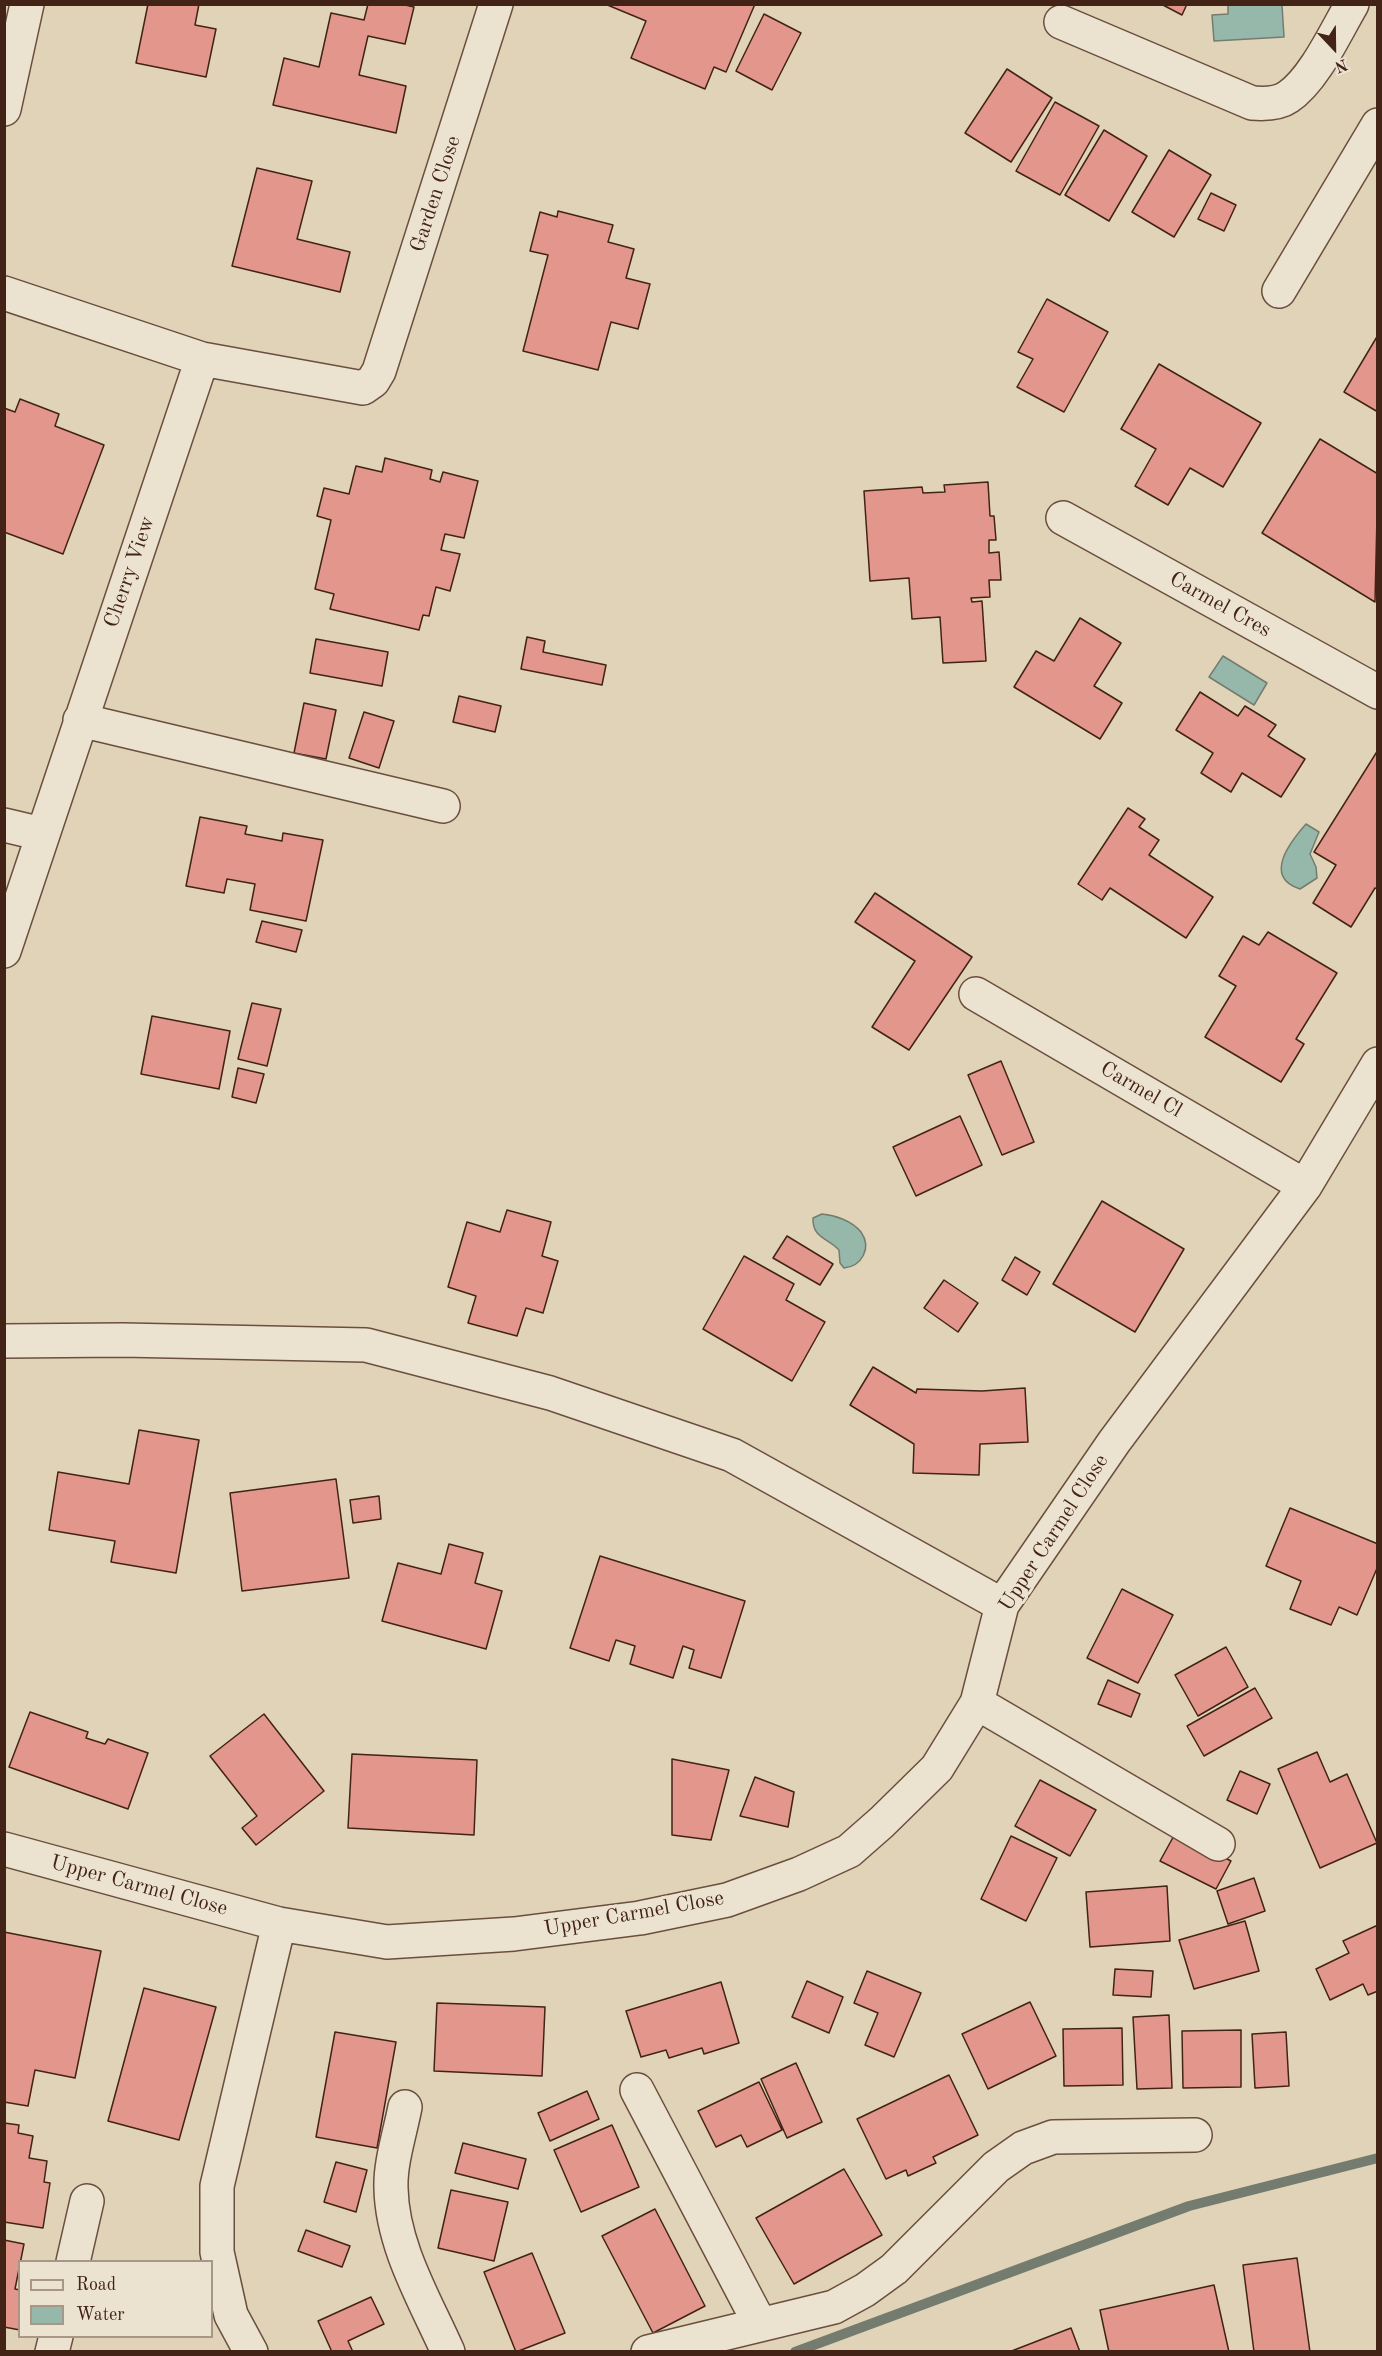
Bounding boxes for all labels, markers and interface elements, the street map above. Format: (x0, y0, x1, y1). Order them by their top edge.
north arrow (1304, 18, 1364, 78)
text: N (1332, 55, 1349, 74)
street label: Garden Close (405, 133, 467, 255)
street label: Cherry View (99, 513, 161, 631)
street label: Carmel Cres (1165, 567, 1275, 643)
street label: Carmel Cl (1095, 1056, 1187, 1124)
street label: Upper Carmel Close (994, 1450, 1114, 1616)
street label: Upper Carmel Close (48, 1850, 230, 1922)
street label: Upper Carmel Close (542, 1886, 726, 1942)
legend (18, 2260, 213, 2338)
text: Road (76, 2276, 116, 2294)
text: Water (76, 2306, 125, 2324)

